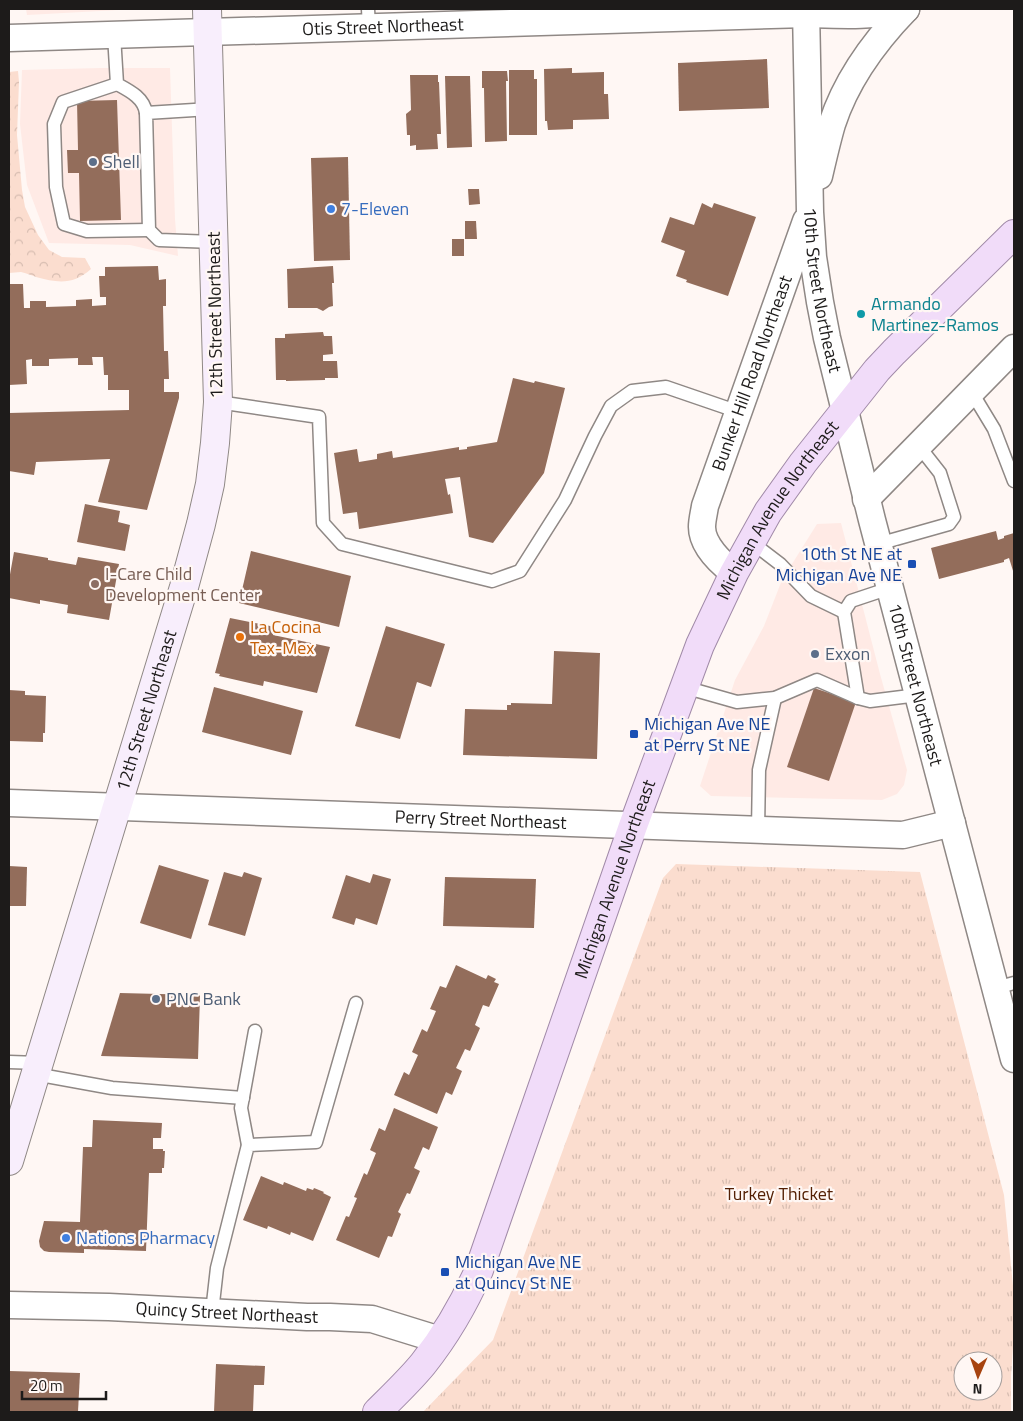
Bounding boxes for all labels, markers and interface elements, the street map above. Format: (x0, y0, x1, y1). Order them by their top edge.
street label: Otis Street Northeast (302, 10, 465, 42)
place label: Shell (103, 148, 140, 175)
marker: Shell (87, 156, 99, 168)
place label: 7-Eleven (341, 195, 409, 222)
marker: 7-Eleven (325, 203, 337, 215)
street label: 10th Street Northeast (797, 206, 849, 376)
street label: 12th Street Northeast (200, 231, 229, 399)
street label: Bunker Hill Road Northeast (704, 271, 799, 475)
place label: Armando Martinez-Ramos (871, 290, 999, 338)
marker: Armando Martinez-Ramos (855, 308, 867, 320)
street label: Michigan Avenue Northeast (709, 414, 845, 604)
place label: 10th St NE at Michigan Ave NE (776, 540, 903, 588)
marker: 10th St NE at Michigan Ave NE (906, 558, 918, 570)
place label: I-Care Child Development Center (105, 560, 260, 608)
marker: I-Care Child Development Center (89, 578, 101, 590)
street label: 10th Street Northeast (881, 600, 950, 769)
place label: La Cocina Tex-Mex (250, 613, 321, 661)
street label: 12th Street Northeast (109, 626, 183, 794)
marker: La Cocina Tex-Mex (234, 631, 246, 643)
place label: Exxon (825, 640, 870, 667)
marker: Exxon (809, 648, 821, 660)
place label: Michigan Ave NE at Perry St NE (644, 710, 771, 758)
marker: Michigan Ave NE at Perry St NE (628, 728, 640, 740)
street label: Michigan Avenue Northeast (567, 775, 662, 982)
street label: Perry Street Northeast (394, 803, 568, 836)
place label: PNC Bank (166, 985, 241, 1012)
marker: PNC Bank (150, 993, 162, 1005)
park label: Turkey Thicket (725, 1180, 834, 1207)
place label: Nations Pharmacy (76, 1224, 215, 1251)
marker: Nations Pharmacy (60, 1232, 72, 1244)
place label: Michigan Ave NE at Quincy St NE (455, 1248, 582, 1296)
marker: Michigan Ave NE at Quincy St NE (439, 1266, 451, 1278)
street label: Quincy Street Northeast (135, 1294, 319, 1330)
north arrow (953, 1351, 1003, 1401)
scale bar (22, 1368, 106, 1400)
text: 20 m (30, 1374, 63, 1397)
text: N (972, 1379, 983, 1400)

